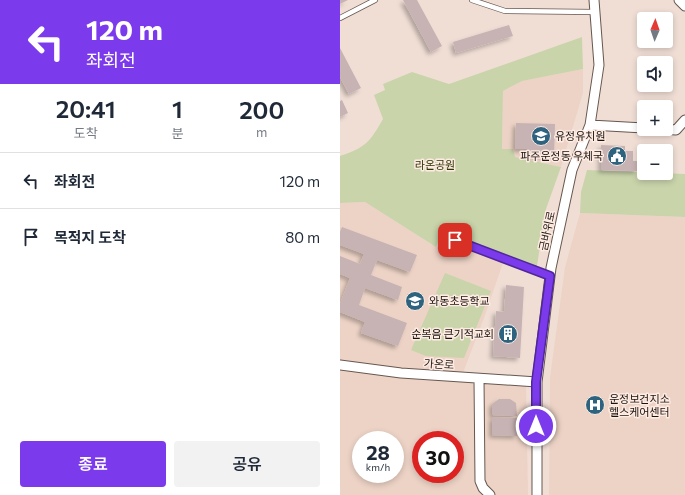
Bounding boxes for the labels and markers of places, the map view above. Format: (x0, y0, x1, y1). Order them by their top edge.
school or university icon: 유정유치원 (530, 125, 552, 147)
place label: 유정유치원 (555, 129, 606, 142)
public building icon: 파주운정동 우체국 (606, 145, 628, 167)
place label: 파주운정동 우체국 (520, 149, 603, 162)
pin (438, 223, 472, 257)
school or university icon: 와동초등학교 (404, 290, 426, 312)
place label: 와동초등학교 (429, 294, 490, 307)
building icon: 순복음 큰기적교회 (497, 323, 519, 345)
place label: 순복음 큰기적교회 (411, 327, 494, 340)
place label: 운정보건지소 헬스케어센터 (609, 392, 670, 418)
hospital icon: 운정보건지소 헬스케어센터 (584, 394, 606, 416)

